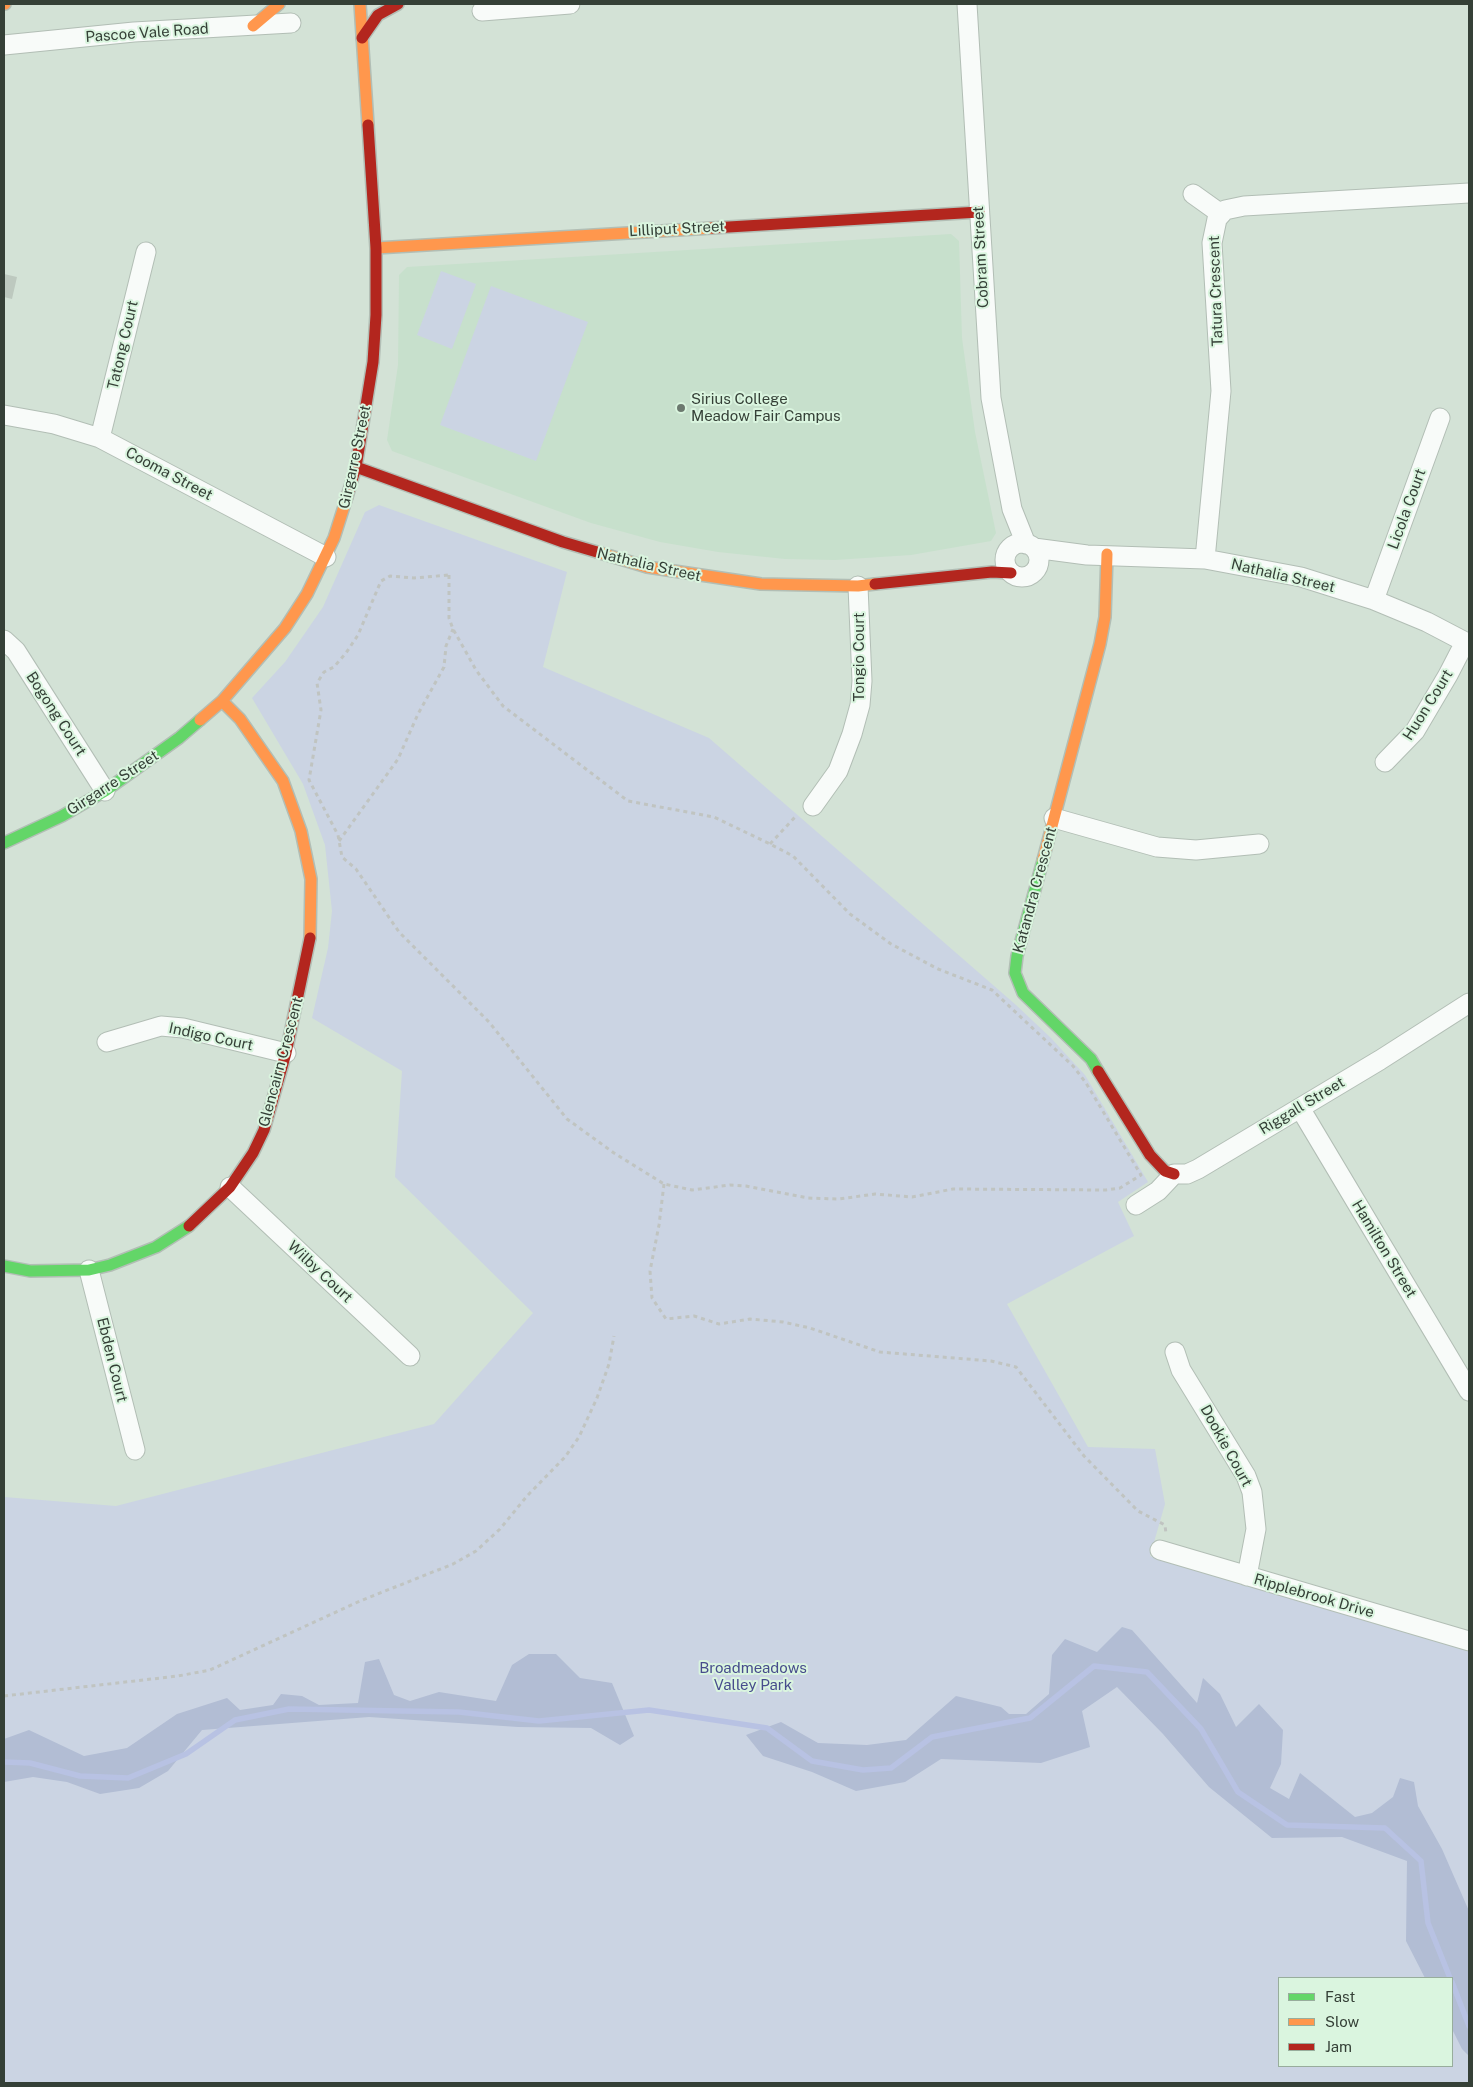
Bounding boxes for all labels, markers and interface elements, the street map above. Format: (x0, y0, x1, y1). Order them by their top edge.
street label: Pascoe Vale Road (85, 20, 209, 46)
street label: Cobram Street (969, 206, 993, 308)
street label: Lilliput Street (629, 218, 725, 240)
street label: Tatura Crescent (1205, 235, 1227, 347)
street label: Tatong Court (104, 299, 142, 391)
place label: Sirius College Meadow Fair Campus (691, 390, 841, 425)
marker: Sirius College Meadow Fair Campus (675, 402, 687, 414)
street label: Girgarre Street (335, 404, 375, 510)
street label: Cooma Street (122, 444, 216, 504)
street label: Licola Court (1384, 466, 1430, 552)
street label: Nathalia Street (595, 544, 703, 586)
street label: Nathalia Street (1229, 555, 1337, 597)
street label: Tongio Court (850, 612, 868, 702)
street label: Huon Court (1399, 666, 1457, 744)
street label: Bogong Court (22, 669, 90, 759)
street label: Girgarre Street (64, 747, 162, 819)
street label: Katandra Crescent (1009, 825, 1061, 955)
street label: Glencairn Crescent (255, 995, 307, 1129)
street label: Indigo Court (167, 1019, 255, 1055)
street label: Riggall Street (1256, 1073, 1348, 1139)
street label: Hamilton Street (1348, 1197, 1420, 1301)
street label: Wilby Court (284, 1237, 356, 1307)
street label: Ebden Court (93, 1316, 131, 1404)
street label: Dookie Court (1196, 1402, 1256, 1490)
street label: Ripplebrook Drive (1252, 1570, 1376, 1622)
park label: Broadmeadows Valley Park (699, 1659, 807, 1694)
legend (1278, 1977, 1453, 2067)
text: Fast (1325, 1988, 1355, 2005)
text: Slow (1325, 2013, 1359, 2030)
text: Jam (1325, 2038, 1352, 2055)

